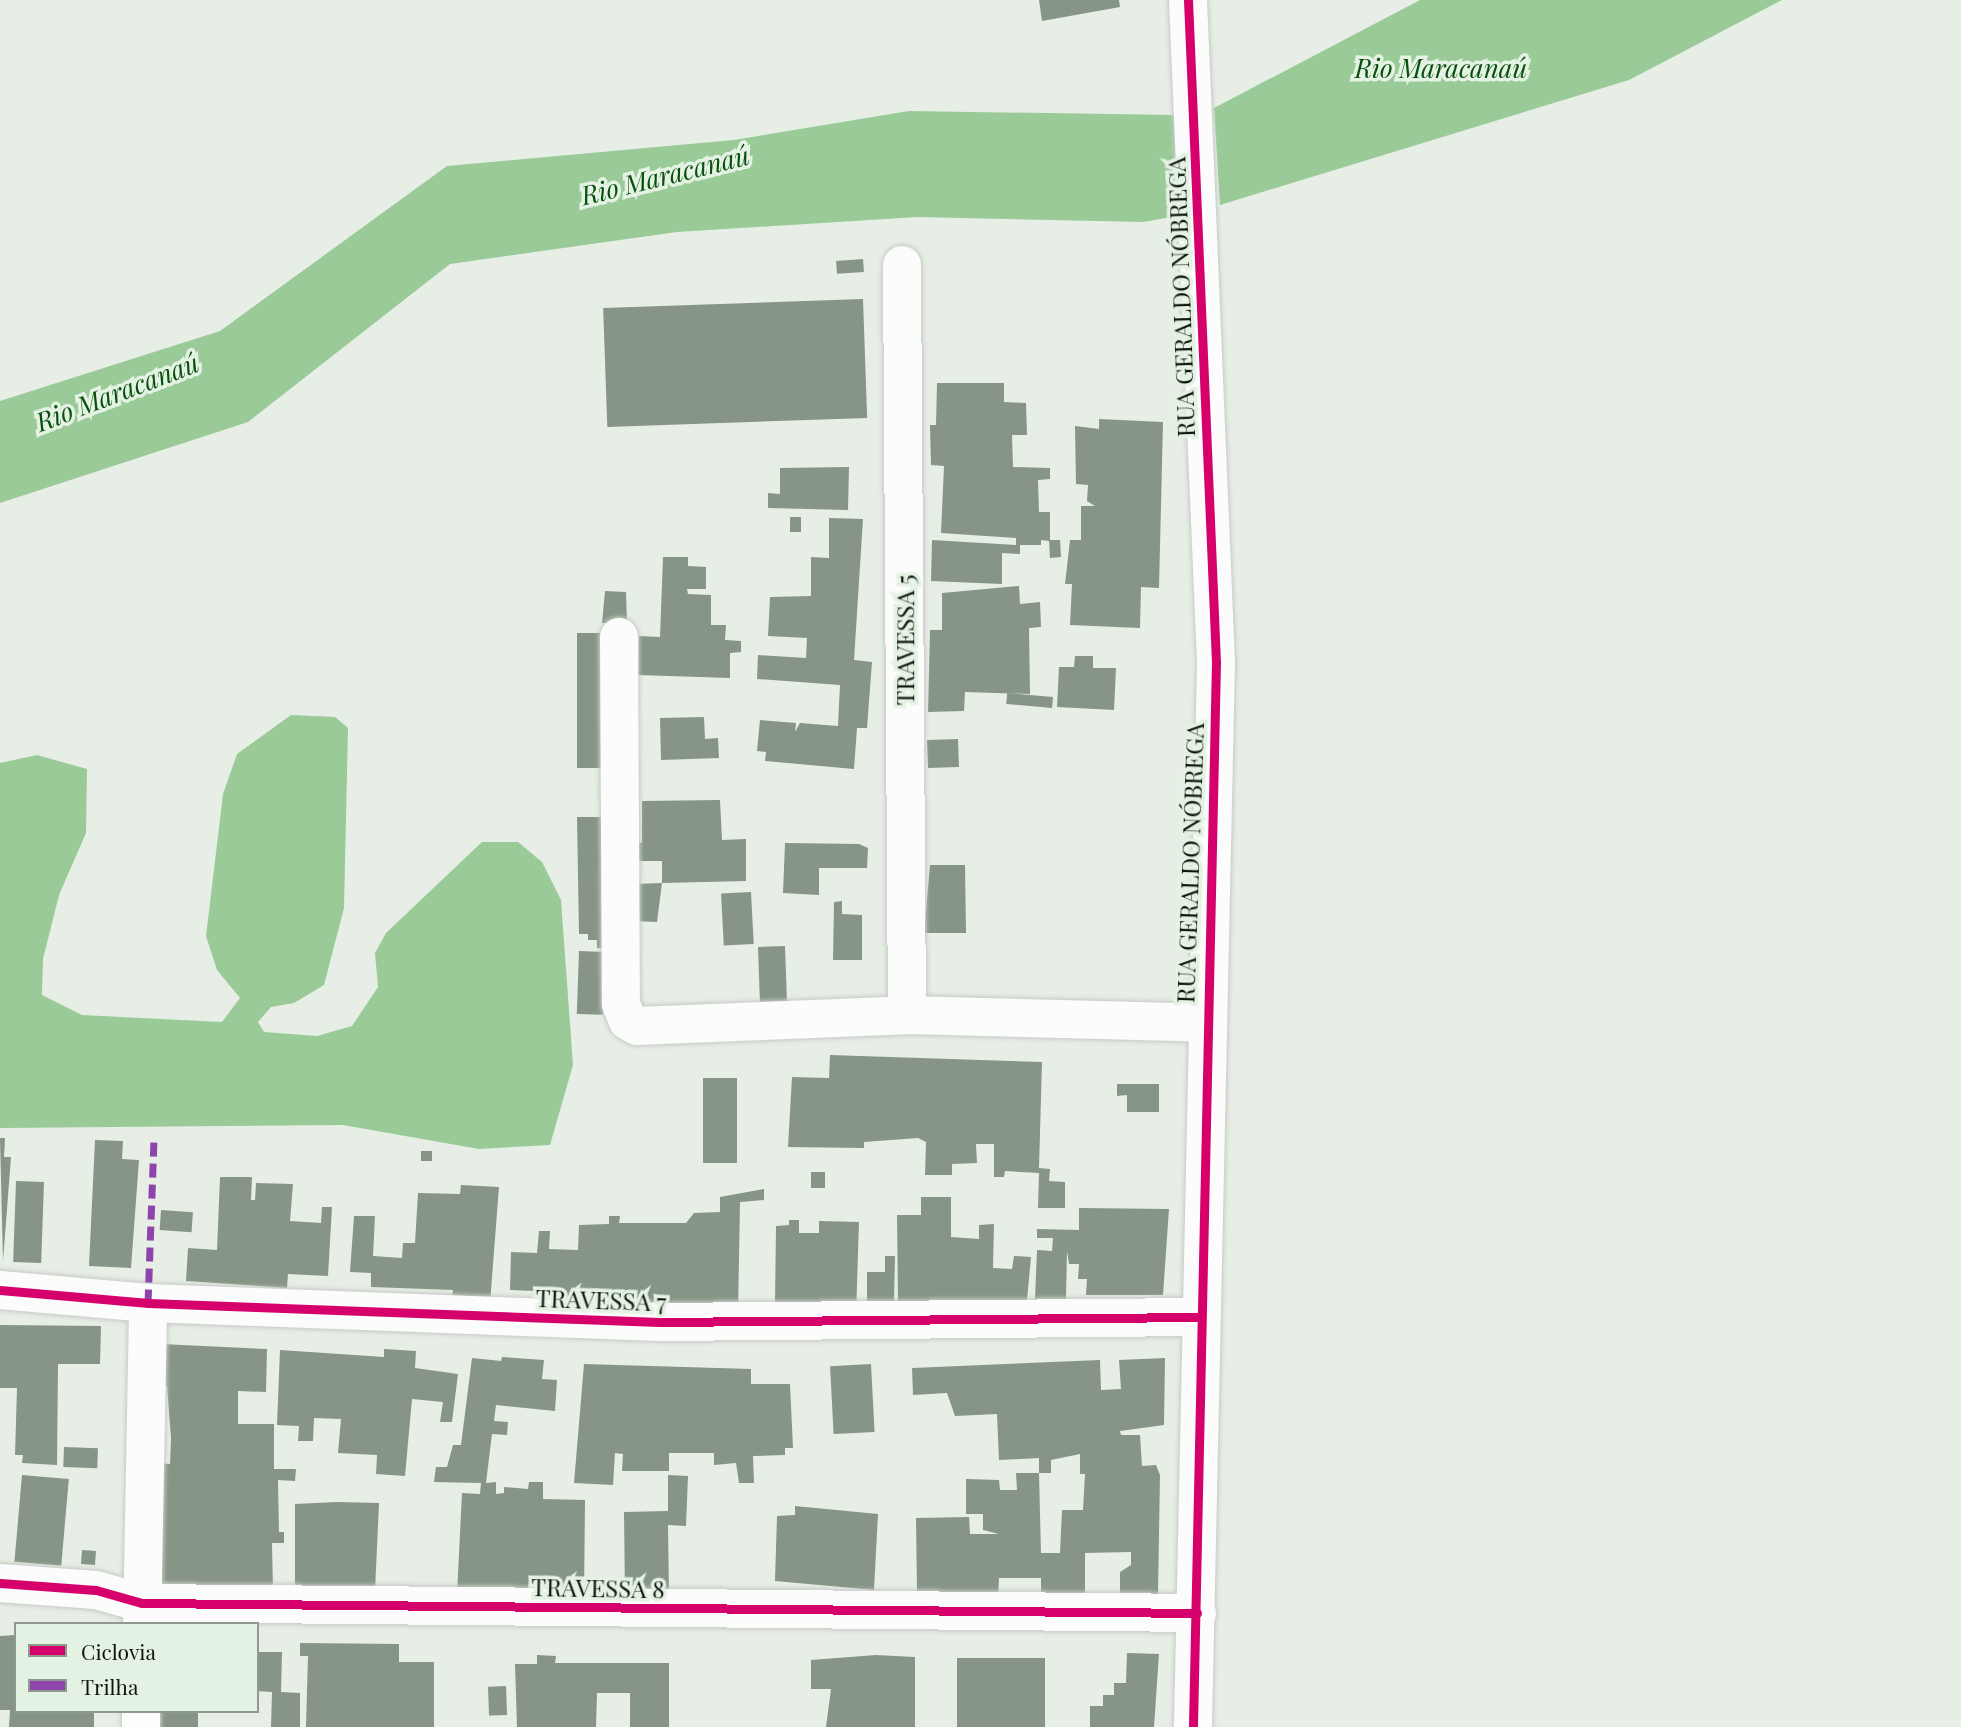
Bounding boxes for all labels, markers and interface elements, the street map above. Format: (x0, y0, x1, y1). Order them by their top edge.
water label: Rio Maracanaú (1355, 52, 1527, 84)
water label: Rio Maracanaú (578, 139, 752, 211)
street label: RUA GERALDO NÓBREGA (1162, 156, 1200, 438)
water label: Rio Maracanaú (31, 347, 203, 437)
street label: TRAVESSA 5 (891, 575, 919, 705)
street label: RUA GERALDO NÓBREGA (1171, 722, 1209, 1004)
street label: TRAVESSA 7 (535, 1283, 667, 1317)
street label: TRAVESSA 8 (531, 1572, 665, 1604)
legend (14, 1622, 259, 1713)
text: Ciclovia (81, 1637, 156, 1665)
text: Trilha (81, 1672, 138, 1700)

